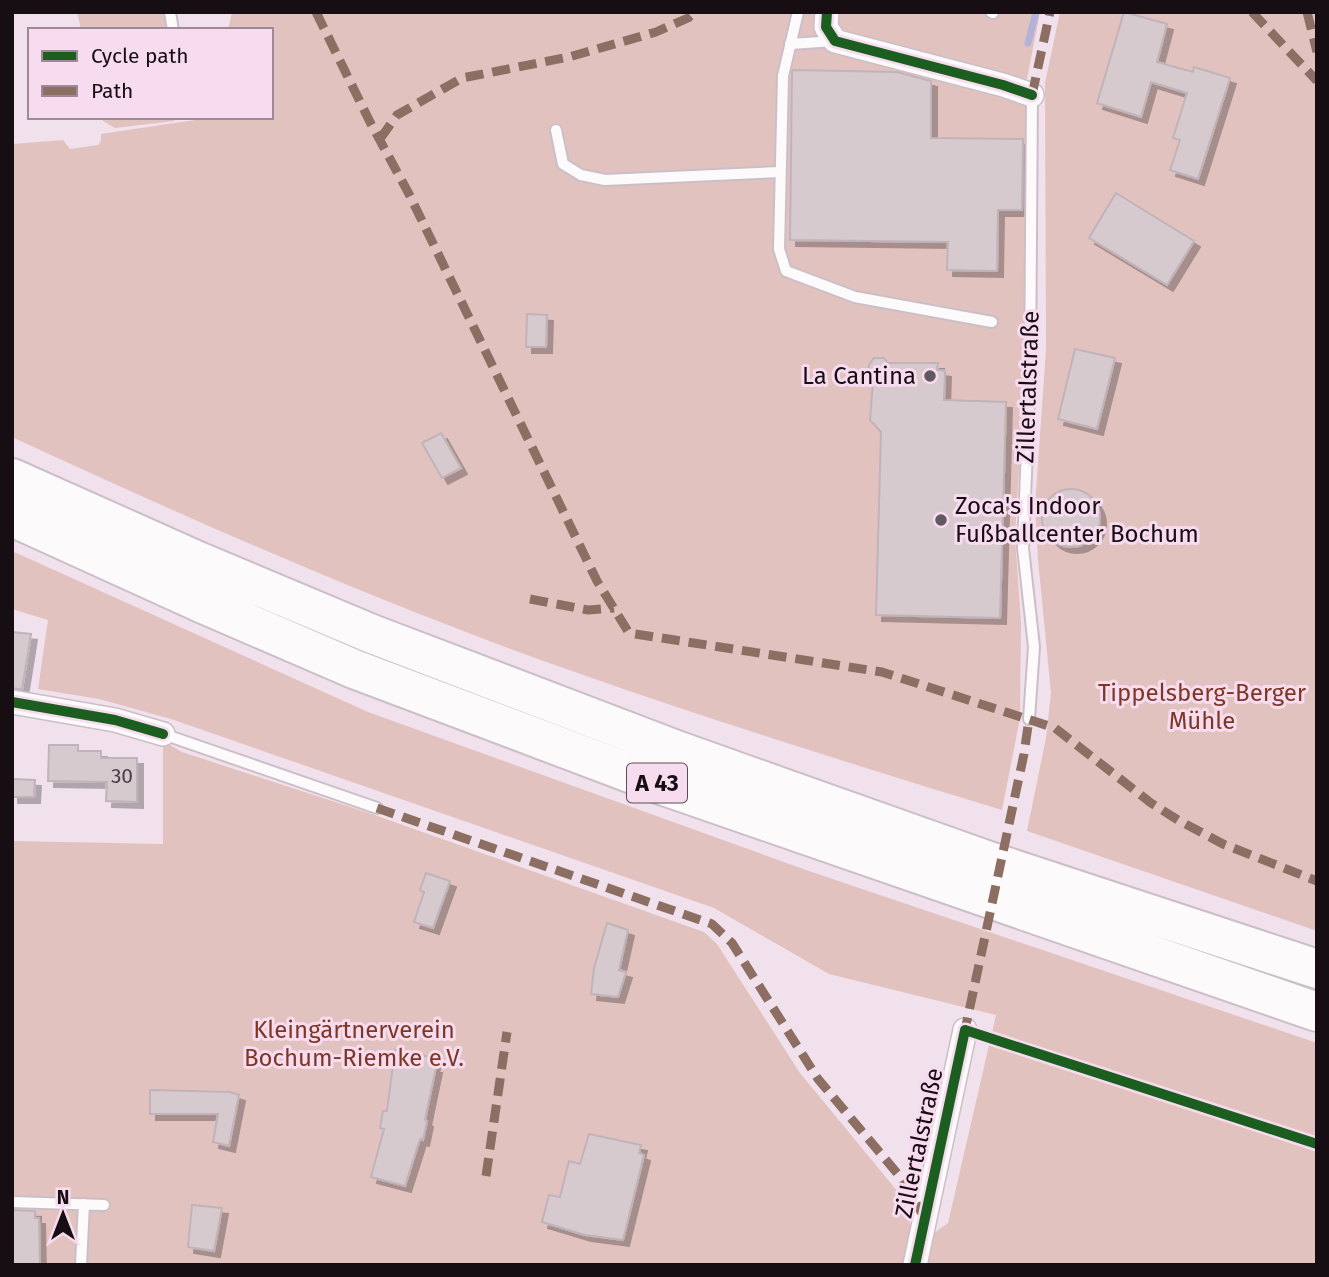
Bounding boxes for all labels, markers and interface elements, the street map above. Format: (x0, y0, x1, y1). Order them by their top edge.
legend (28, 28, 273, 119)
text: Cycle path (91, 43, 189, 69)
text: Path (91, 78, 133, 104)
street label: Zillertalstraße (1011, 310, 1045, 464)
place label: La Cantina (802, 362, 916, 390)
marker: La Cantina (922, 368, 938, 384)
place label: Zoca's Indoor Fußballcenter Bochum (955, 492, 1199, 548)
marker: Zoca's Indoor Fußballcenter Bochum (933, 512, 949, 528)
park label: Tippelsberg-Berger Mühle (1098, 679, 1307, 735)
house number: 30 (111, 763, 133, 789)
road number: A 43 (627, 764, 687, 803)
park label: Kleingärtnerverein Bochum-Riemke e.V. (244, 1016, 464, 1072)
street label: Zillertalstraße (889, 1065, 949, 1221)
north arrow (28, 1179, 98, 1249)
text: N (57, 1186, 69, 1209)

